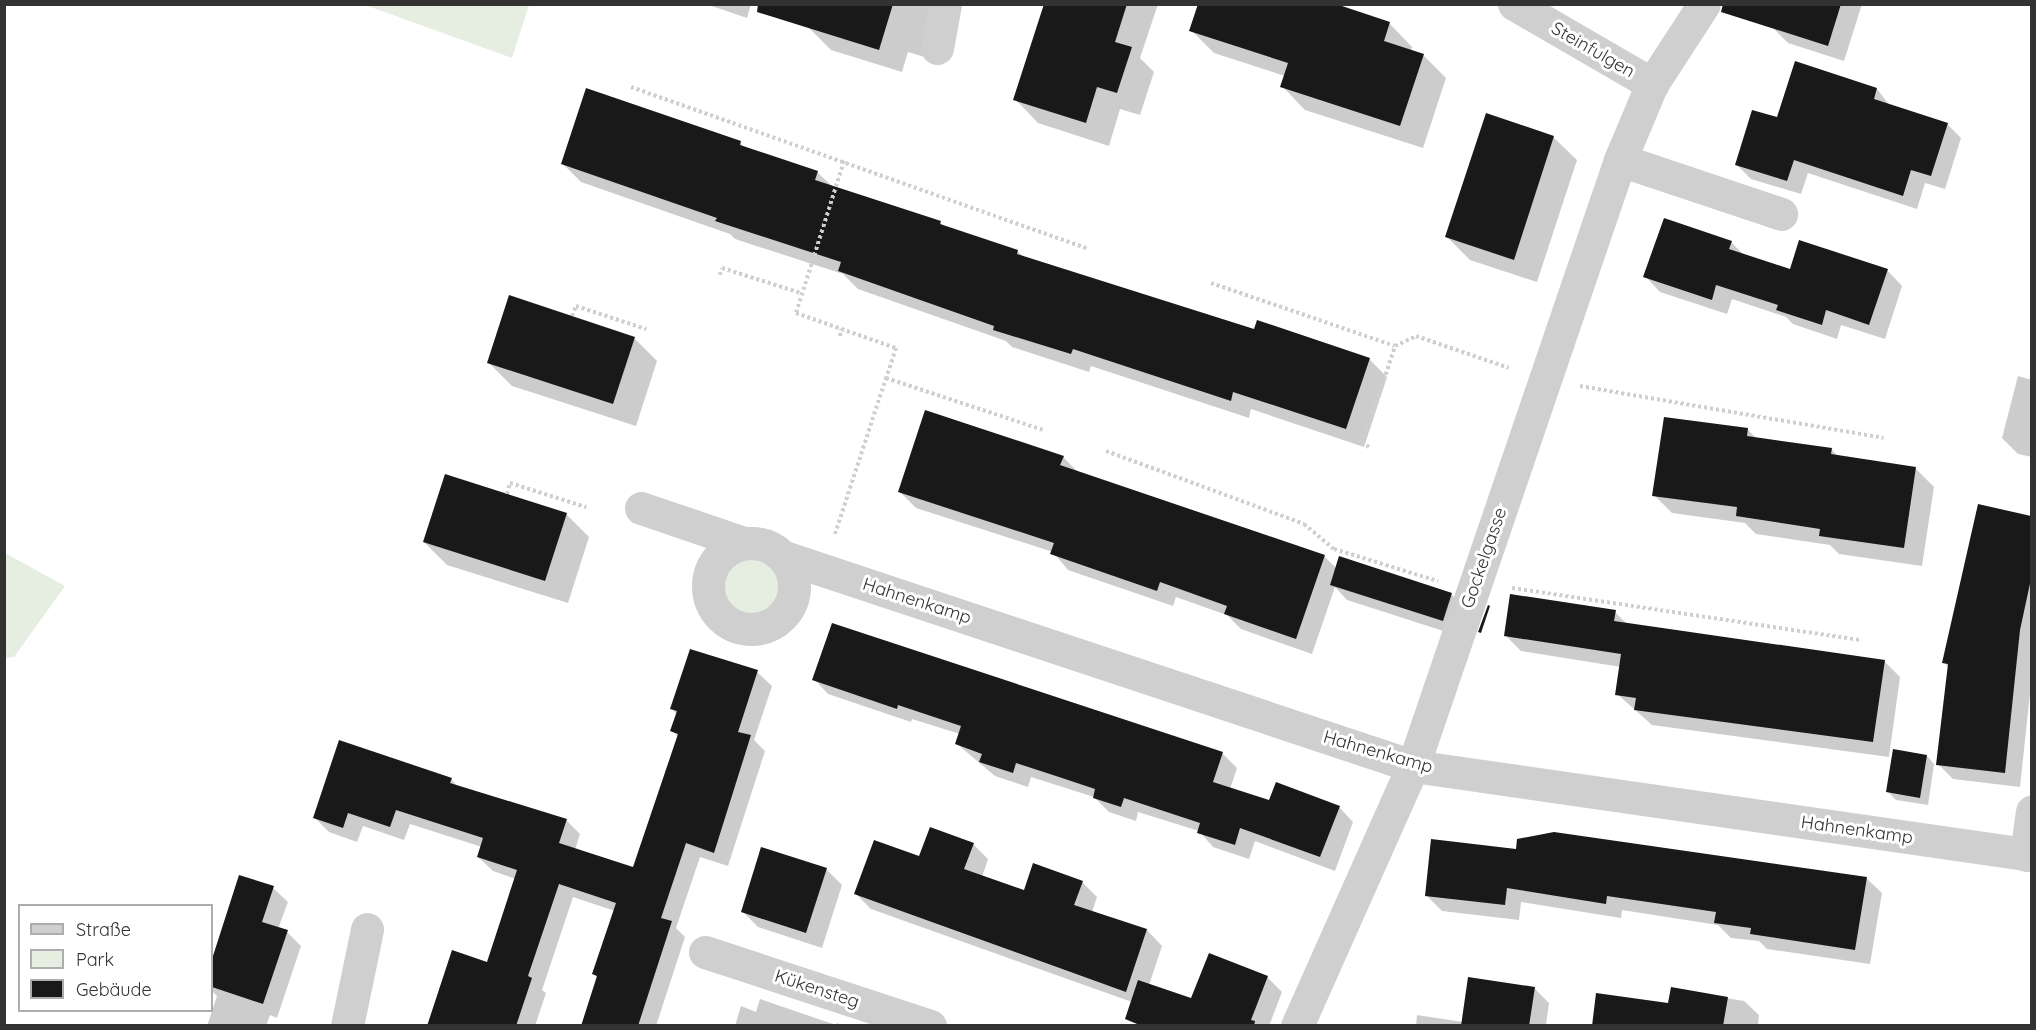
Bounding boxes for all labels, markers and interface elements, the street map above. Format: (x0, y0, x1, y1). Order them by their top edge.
street label: Steinfulgen (1547, 17, 1639, 83)
street label: Gockelgasse (1457, 505, 1511, 611)
street label: Hahnenkamp (860, 573, 974, 629)
street label: Hahnenkamp (1321, 726, 1435, 778)
street label: Hahnenkamp (1800, 811, 1914, 849)
legend (18, 904, 213, 1012)
text: Straße (76, 918, 131, 941)
text: Park (76, 948, 114, 971)
street label: Kükensteg (772, 965, 862, 1013)
text: Gebäude (76, 978, 152, 1001)

